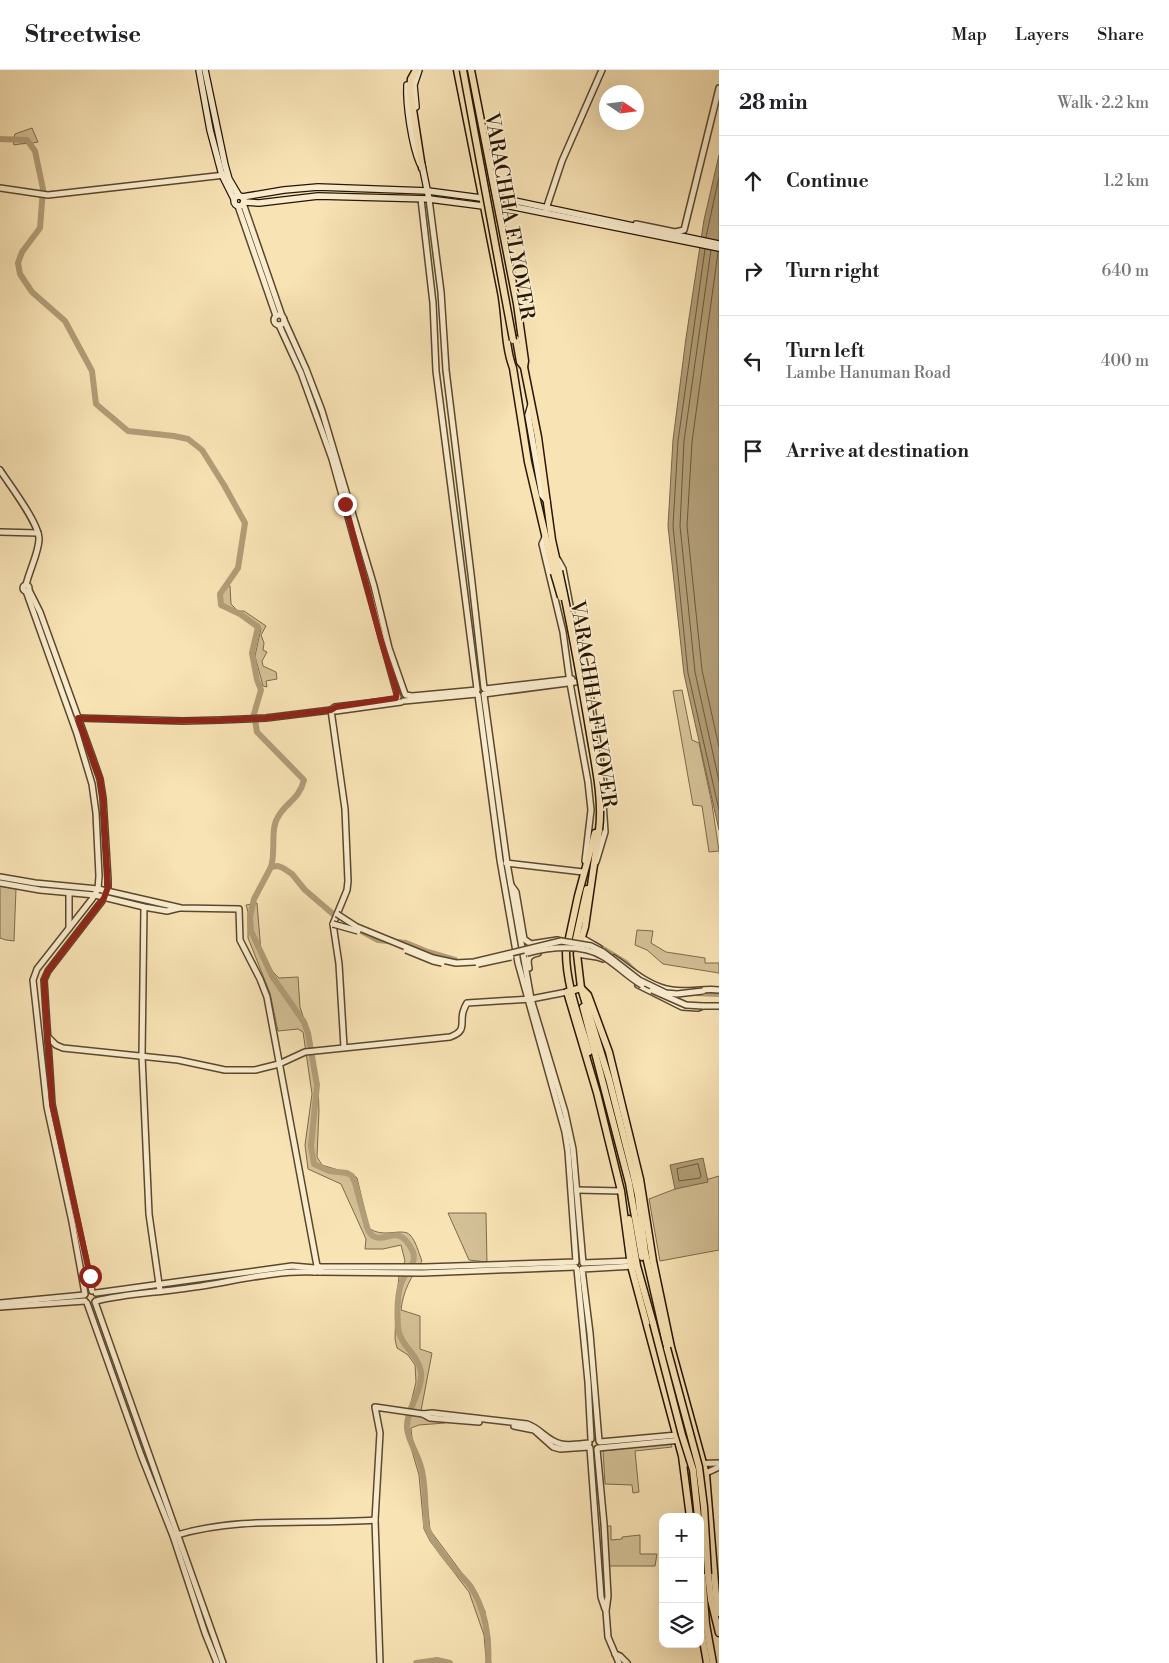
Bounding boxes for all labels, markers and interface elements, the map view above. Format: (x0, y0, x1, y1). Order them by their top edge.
text: Streetwise (25, 20, 141, 50)
text: Map (952, 23, 987, 46)
text: Layers (1015, 23, 1069, 46)
text: Share (1097, 23, 1144, 46)
north arrow (599, 85, 644, 130)
text: 28 min (739, 90, 808, 116)
text: Walk · 2.2 km (1058, 93, 1149, 113)
street label: VARACHHA FLYOVER (478, 110, 539, 323)
icon: ahead (739, 167, 767, 195)
text: Continue (786, 169, 869, 193)
text: 1.2 km (1103, 171, 1149, 191)
icon: right (739, 257, 767, 285)
text: Turn right (786, 259, 879, 283)
text: 640 m (1102, 261, 1149, 281)
text: Turn left (786, 339, 865, 363)
icon: left (739, 347, 767, 375)
text: 400 m (1101, 351, 1149, 371)
text: Lambe Hanuman Road (786, 363, 951, 383)
icon: arrive (739, 437, 767, 465)
text: Arrive at destination (786, 439, 969, 463)
route end (334, 493, 357, 516)
street label: VARACHHA FLYOVER (564, 598, 621, 811)
route start (79, 1265, 102, 1288)
map controls (659, 1513, 704, 1648)
button: + (659, 1513, 704, 1558)
button: − (659, 1558, 704, 1603)
button: layers (659, 1603, 704, 1648)

